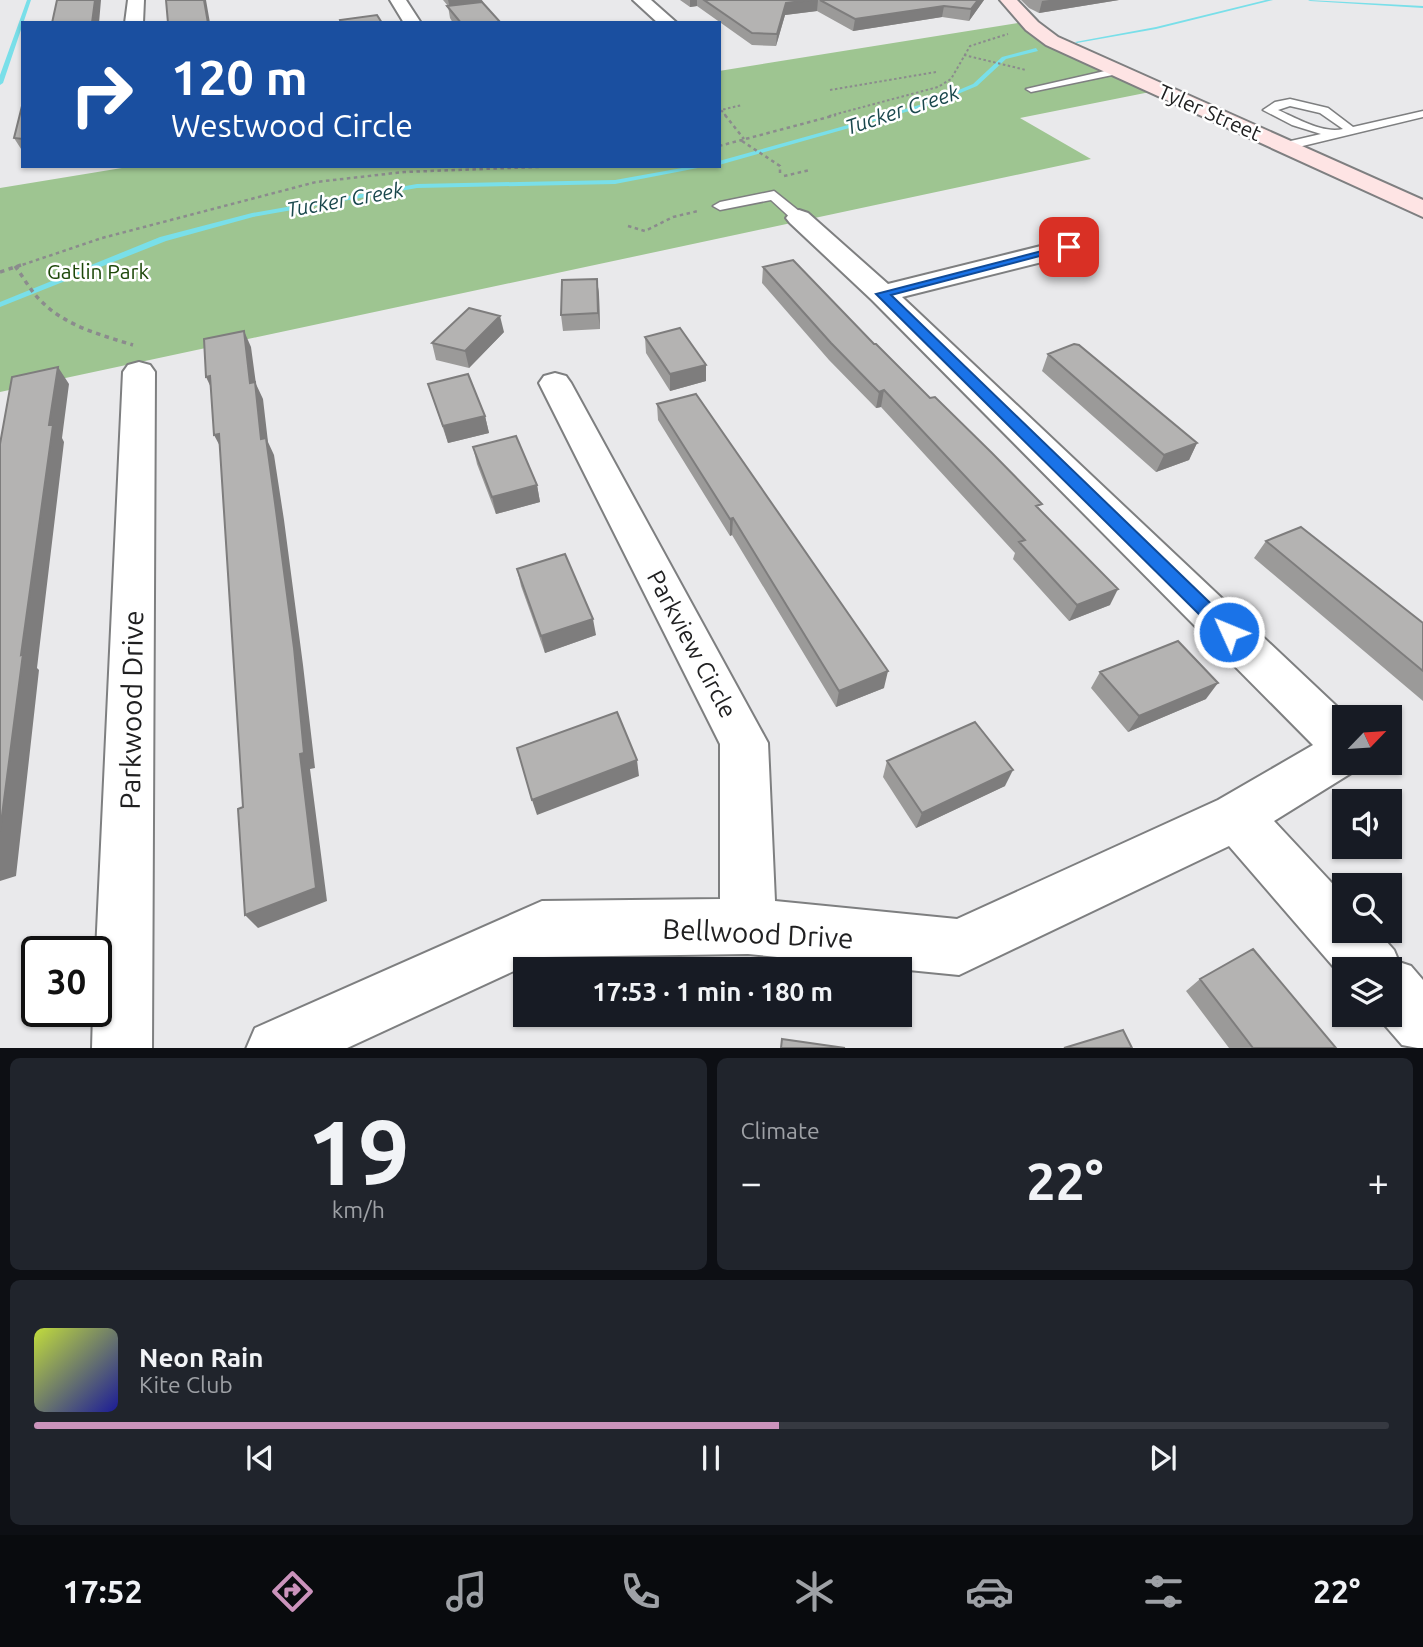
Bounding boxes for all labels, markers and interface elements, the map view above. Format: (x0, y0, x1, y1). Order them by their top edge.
icon: right (56, 49, 147, 140)
text: 120 m (171, 49, 308, 104)
water label: Tucker Creek (842, 79, 962, 139)
street label: Tyler Street (1155, 79, 1265, 145)
text: Westwood Circle (171, 107, 413, 143)
water label: Tucker Creek (285, 177, 406, 221)
pin (1039, 217, 1099, 277)
icon: arrive (1050, 228, 1088, 266)
park label: Gatlin Park (47, 259, 149, 283)
street label: Parkview Circle (642, 566, 742, 722)
position arrow (1192, 595, 1266, 669)
street label: Parkwood Drive (114, 610, 148, 810)
north arrow (1332, 705, 1402, 775)
map controls (1332, 705, 1402, 1027)
button: sound (1332, 789, 1402, 859)
button: search (1332, 873, 1402, 943)
street label: Bellwood Drive (662, 913, 854, 953)
speed limit sign: 30 (21, 936, 112, 1027)
button: layers (1332, 957, 1402, 1027)
text: 17:53 · 1 min · 180 m (592, 977, 833, 1006)
text: 19 (307, 1100, 410, 1202)
text: Climate (741, 1118, 820, 1143)
text: 22° (1026, 1152, 1103, 1210)
text: − (741, 1161, 762, 1203)
text: + (1368, 1161, 1389, 1203)
text: km/h (332, 1197, 385, 1222)
text: Neon Rain (139, 1343, 264, 1372)
text: Kite Club (139, 1372, 233, 1397)
icon: previous (241, 1439, 279, 1477)
icon: pause (692, 1439, 730, 1477)
icon: next (1144, 1439, 1182, 1477)
icon: directions (268, 1567, 317, 1616)
icon: music (442, 1567, 491, 1616)
icon: phone (616, 1567, 665, 1616)
icon: climate (790, 1567, 839, 1616)
icon: car (965, 1567, 1014, 1616)
icon: filters (1139, 1567, 1188, 1616)
text: 17:52 (63, 1573, 143, 1609)
text: 22° (1313, 1573, 1360, 1609)

